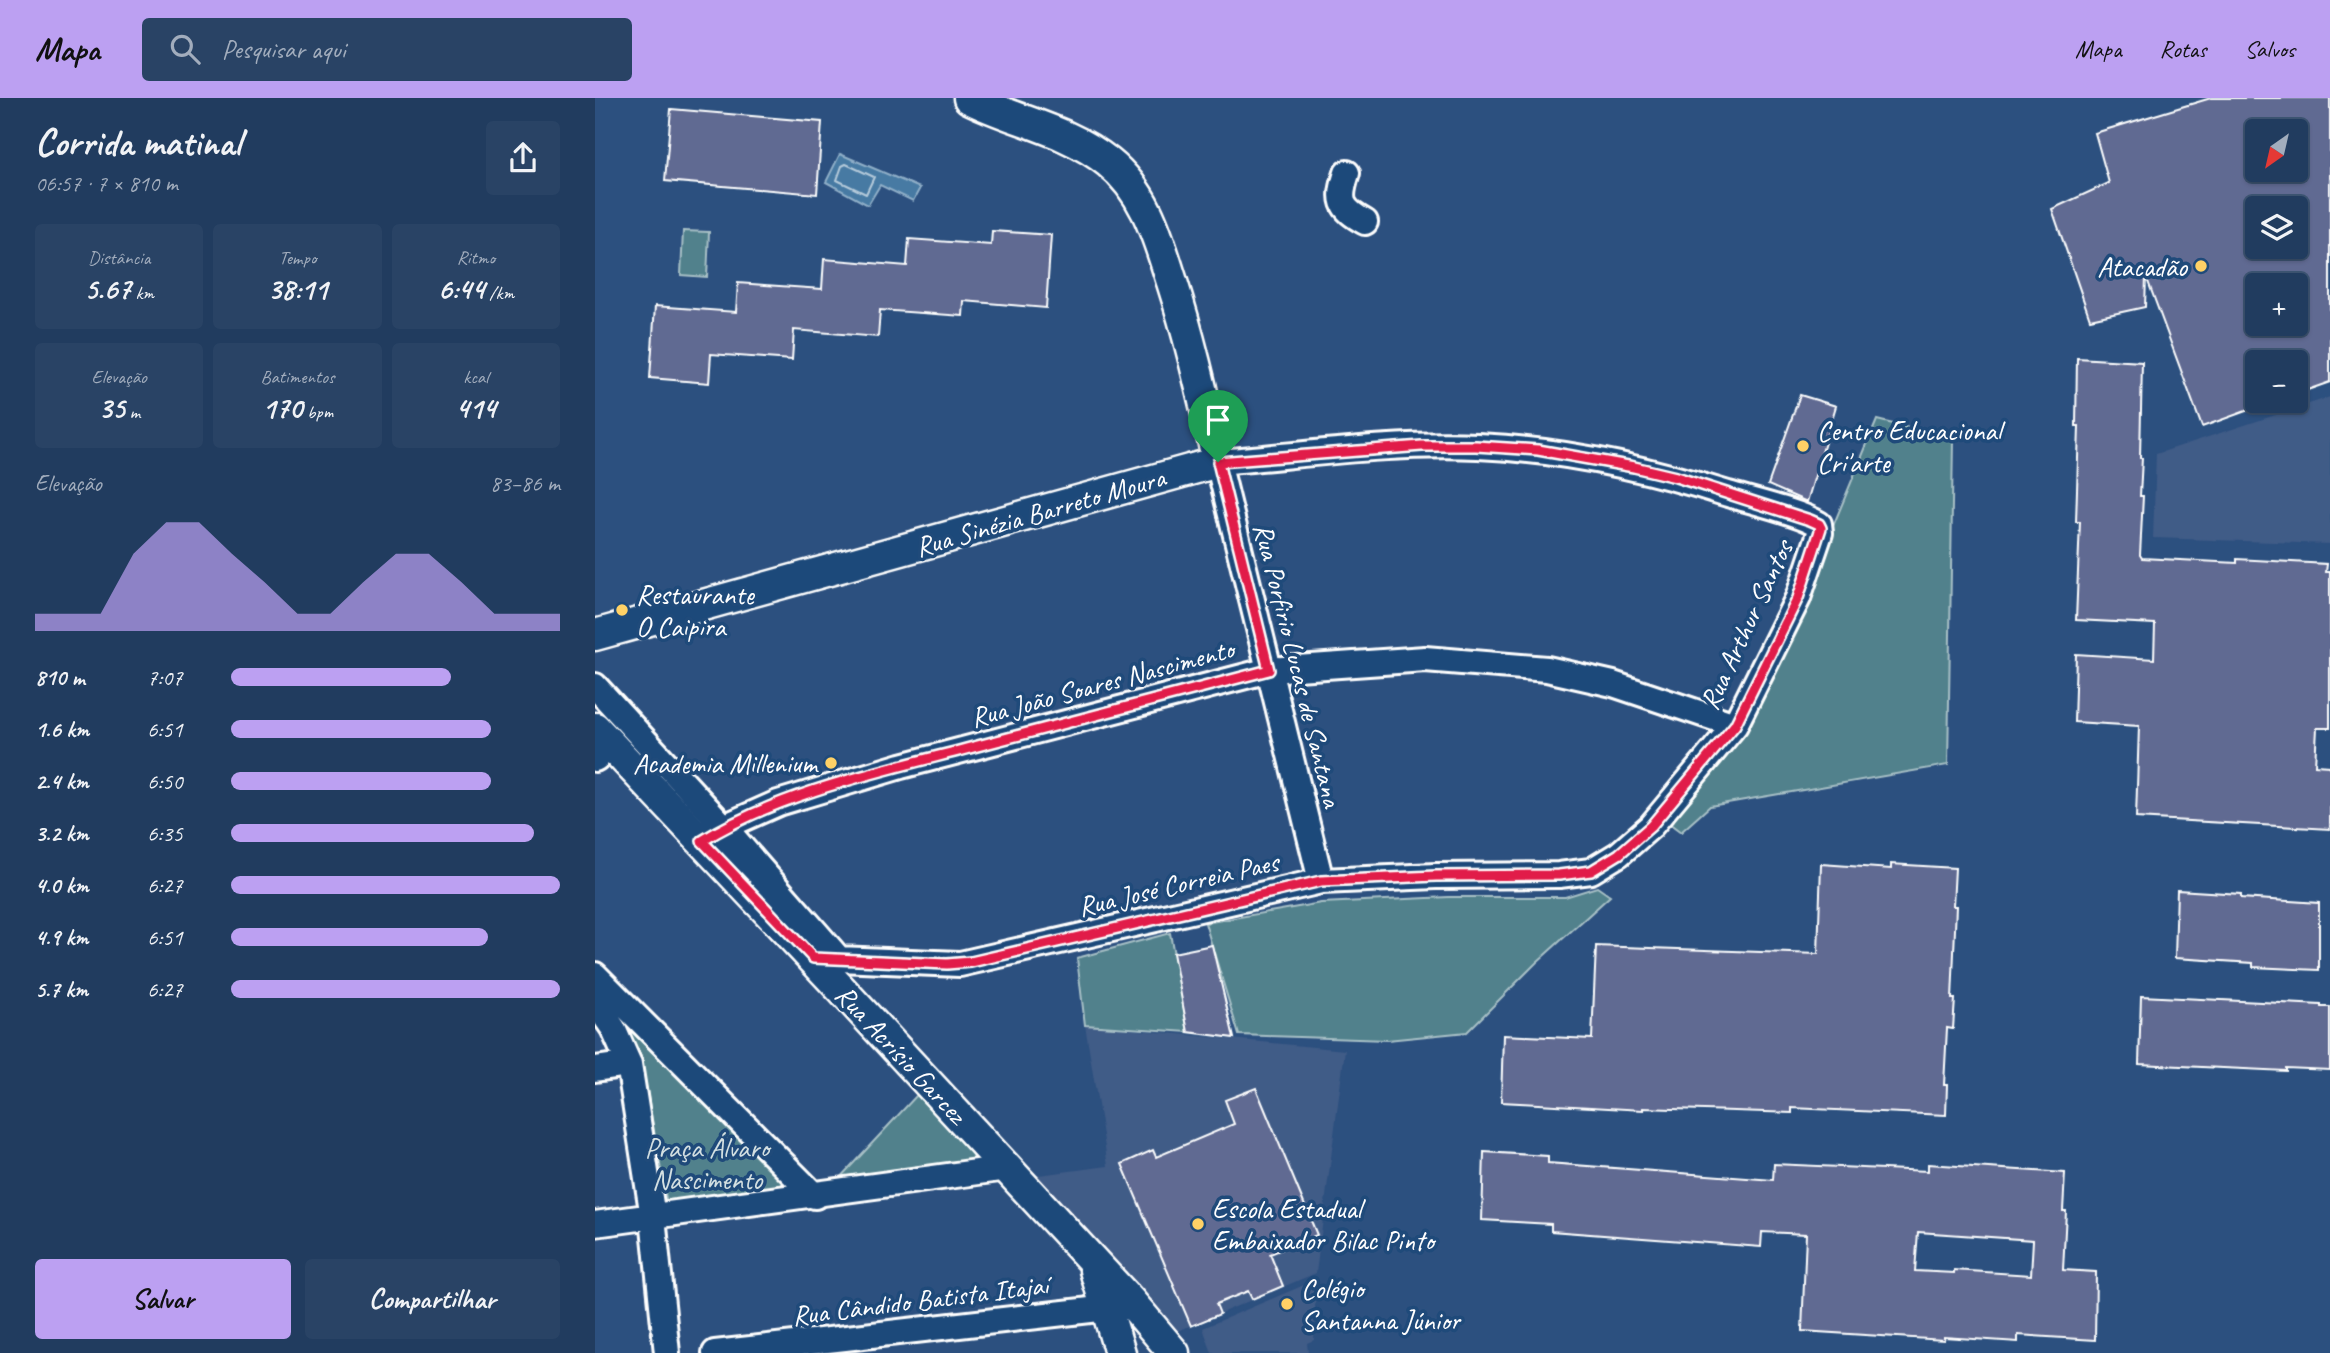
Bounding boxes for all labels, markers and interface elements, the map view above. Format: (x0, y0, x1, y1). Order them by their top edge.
search box (142, 18, 632, 81)
text: Mapa (35, 28, 100, 70)
icon: search (166, 30, 204, 68)
text: Pesquisar aqui (222, 33, 346, 66)
text: Mapa (2075, 34, 2122, 64)
text: Rotas (2160, 34, 2206, 64)
text: Salvos (2244, 34, 2295, 64)
text: Corrida matinal (35, 119, 241, 166)
north arrow (2245, 119, 2308, 182)
map controls (2245, 119, 2308, 413)
button: share (486, 121, 560, 195)
text: 06:57 · 7 × 810 m (35, 169, 178, 198)
button: layers (2245, 196, 2308, 259)
text: Distância (88, 246, 150, 270)
text: Tempo (279, 246, 316, 270)
text: Ritmo (457, 246, 495, 270)
place label: Atacadão (2097, 249, 2189, 284)
marker: Atacadão (2193, 258, 2209, 274)
text: 5.67 (84, 270, 131, 308)
text: 38:11 (268, 270, 327, 308)
text: 6:44 (438, 270, 485, 308)
button: + (2245, 273, 2308, 336)
text: km (131, 281, 154, 305)
text: /km (485, 281, 514, 305)
button: − (2245, 350, 2308, 413)
text: Elevação (92, 365, 147, 389)
text: Batimentos (261, 365, 334, 389)
text: kcal (463, 365, 488, 389)
text: 35 (98, 389, 125, 427)
text: 170 (262, 389, 302, 427)
text: 414 (456, 389, 496, 427)
pin (1188, 390, 1248, 462)
text: m (125, 400, 140, 424)
text: bpm (302, 400, 333, 424)
icon: arrive (1199, 401, 1237, 439)
place label: Centro Educacional Cri'arte (1817, 413, 2007, 480)
marker: Centro Educacional Cri'arte (1795, 438, 1811, 454)
street label: Rua Sinézia Barreto Moura (911, 459, 1171, 564)
text: Elevação (35, 469, 102, 498)
text: 83–86 m (490, 469, 560, 498)
street label: Rua Porfirio Lucas de Santana (1246, 519, 1351, 812)
street label: Rua Arthur Santos (1692, 533, 1801, 715)
place label: Restaurante O Caipira (636, 577, 755, 644)
marker: Restaurante O Caipira (614, 602, 630, 618)
street label: Rua João Soares Nascimento (967, 630, 1240, 735)
text: 810 m (35, 663, 85, 692)
text: 7:07 (147, 663, 183, 692)
text: 1.6 km (35, 715, 89, 744)
text: 6:51 (147, 715, 183, 744)
place label: Academia Millenium (633, 746, 819, 781)
marker: Academia Millenium (823, 755, 839, 771)
text: 2.4 km (35, 767, 89, 796)
text: 6:50 (147, 767, 183, 796)
text: 3.2 km (35, 819, 89, 848)
text: 6:35 (147, 819, 183, 848)
street label: Rua José Correia Paes (1074, 843, 1284, 924)
text: 4.0 km (35, 871, 89, 900)
text: 6:27 (147, 871, 183, 900)
text: 4.9 km (35, 923, 88, 952)
text: 6:51 (147, 923, 183, 952)
text: 5.7 km (35, 975, 88, 1004)
text: 6:27 (147, 975, 183, 1004)
street label: Rua Acrísio Garcez (828, 977, 976, 1133)
park label: Praça Álvaro Nascimento (645, 1130, 772, 1197)
place label: Escola Estadual Embaixador Bilac Pinto (1212, 1191, 1437, 1258)
marker: Escola Estadual Embaixador Bilac Pinto (1190, 1216, 1206, 1232)
button: Salvar (35, 1259, 291, 1339)
button: Compartilhar (305, 1259, 560, 1339)
street label: Rua Cândido Batista Itajaí (790, 1266, 1056, 1333)
place label: Colégio Santanna Júnior (1301, 1271, 1462, 1338)
marker: Colégio Santanna Júnior (1279, 1296, 1295, 1312)

